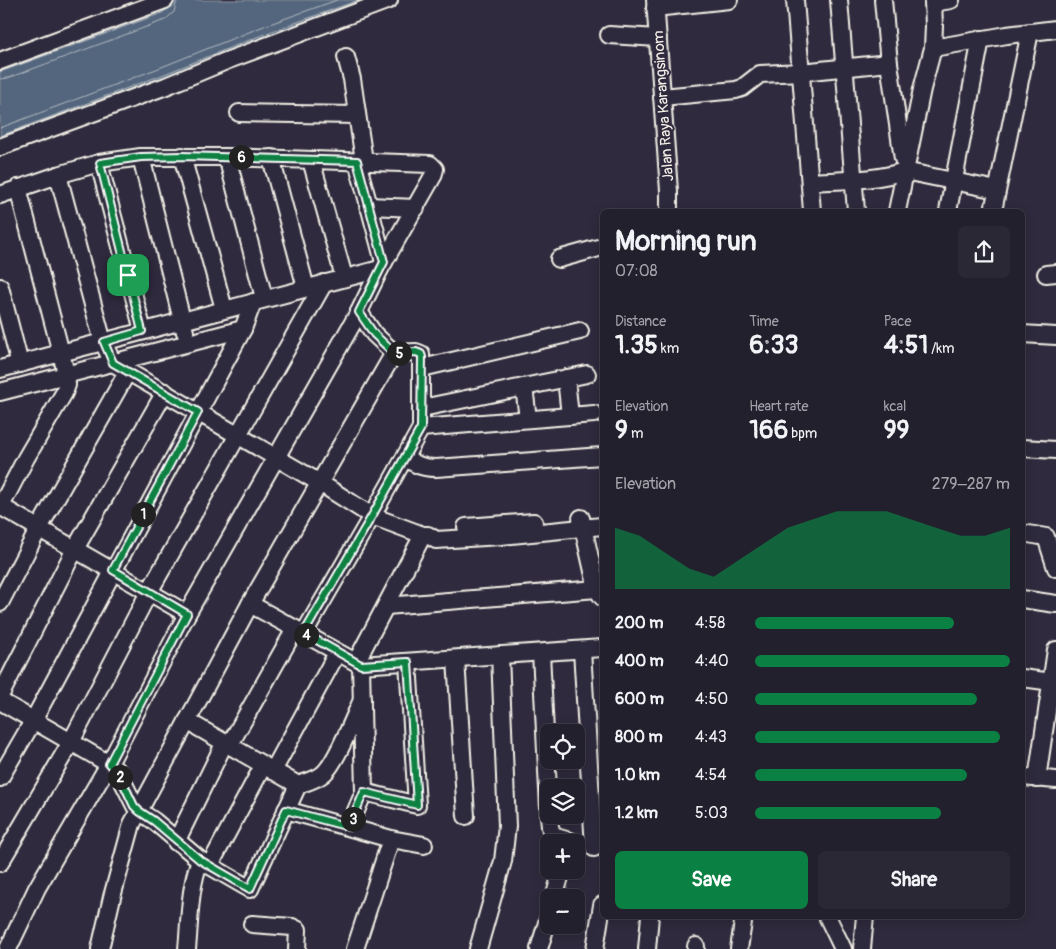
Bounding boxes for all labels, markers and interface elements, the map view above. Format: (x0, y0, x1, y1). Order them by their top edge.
street label: Jalan Raya Karangsinom (649, 30, 678, 182)
pin: 6 (228, 144, 254, 170)
text: 6 (237, 149, 246, 166)
text: Morning run (615, 224, 757, 259)
button: share (958, 226, 1010, 278)
pin (107, 254, 149, 296)
icon: arrive (114, 261, 142, 289)
text: 07:08 (615, 261, 658, 281)
text: Distance (615, 313, 666, 330)
text: Time (749, 313, 779, 330)
text: Pace (884, 313, 911, 330)
text: 1.35 (615, 330, 658, 361)
text: 6:33 (749, 330, 798, 361)
text: 4:51 (884, 330, 928, 361)
pin: 5 (386, 340, 412, 366)
text: km (658, 340, 679, 357)
text: /km (928, 340, 955, 357)
text: 5 (396, 345, 403, 362)
text: Elevation (615, 398, 668, 415)
text: Heart rate (749, 398, 808, 415)
text: kcal (884, 398, 906, 415)
text: 9 (615, 415, 628, 446)
text: 166 (749, 415, 788, 446)
text: 99 (884, 415, 909, 446)
text: m (628, 425, 643, 442)
text: bpm (788, 425, 817, 442)
text: Elevation (615, 474, 676, 494)
text: 279–287 m (932, 474, 1010, 494)
pin: 1 (130, 502, 156, 526)
text: 1 (141, 506, 146, 523)
text: 200 m (615, 613, 663, 633)
text: 4:58 (695, 613, 725, 633)
pin: 4 (294, 622, 318, 648)
text: 4 (302, 627, 311, 644)
text: 400 m (615, 651, 664, 671)
text: 4:40 (695, 651, 729, 671)
text: 600 m (615, 689, 664, 709)
text: 4:50 (695, 689, 728, 709)
map controls (540, 724, 585, 934)
button: locate (540, 724, 585, 769)
text: 800 m (615, 727, 663, 747)
text: 4:43 (695, 727, 727, 747)
pin: 2 (108, 764, 132, 790)
text: 1.0 km (615, 765, 660, 785)
text: 4:54 (695, 765, 727, 785)
text: 2 (117, 769, 124, 786)
button: layers (540, 779, 585, 824)
text: 1.2 km (615, 803, 658, 823)
text: 5:03 (695, 803, 728, 823)
pin: 3 (340, 806, 366, 832)
text: 3 (350, 811, 357, 828)
button: + (540, 834, 585, 879)
button: Save (615, 851, 808, 909)
button: Share (818, 851, 1010, 909)
button: − (540, 889, 585, 934)

